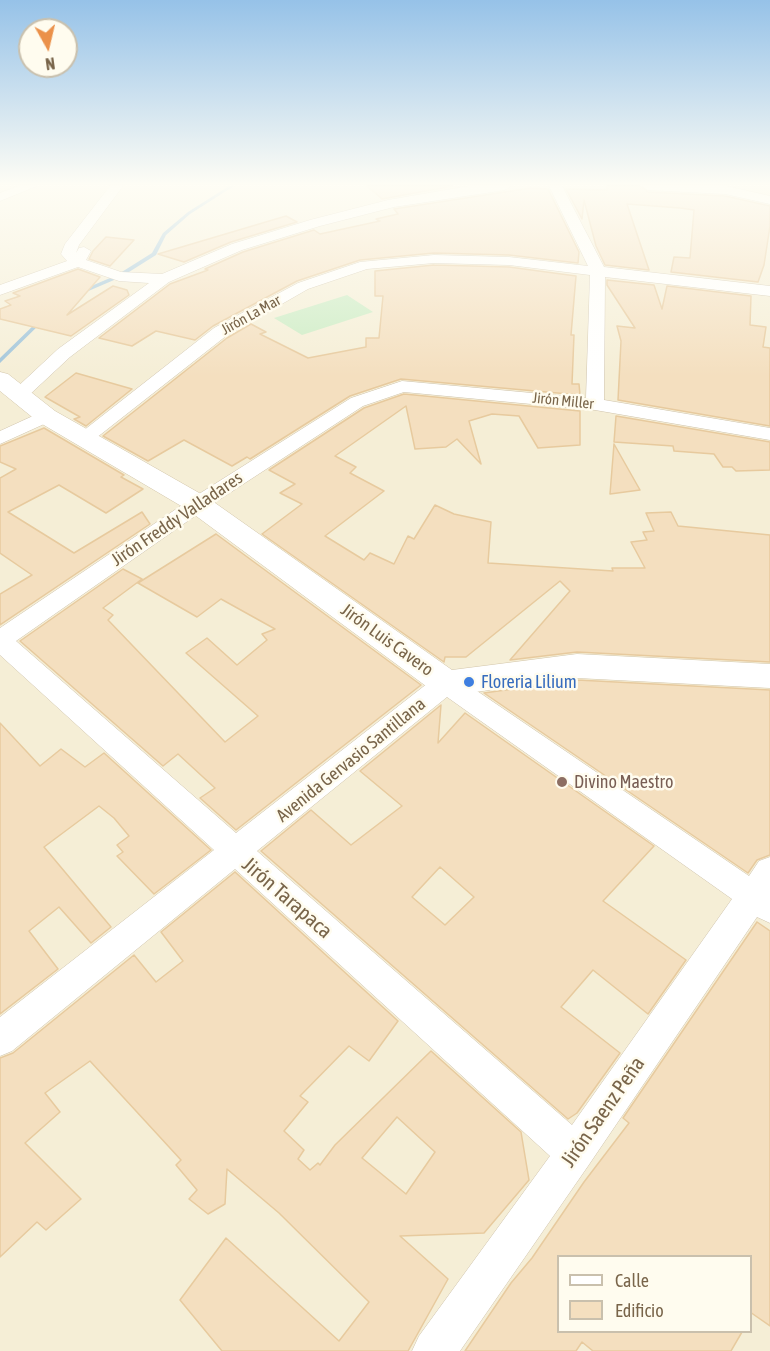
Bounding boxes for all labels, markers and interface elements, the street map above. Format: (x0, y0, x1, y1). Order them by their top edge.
north arrow (18, 18, 78, 78)
text: N (44, 54, 56, 73)
street label: Jirón La Mar (218, 291, 284, 339)
street label: Jirón Miller (531, 389, 595, 413)
street label: Jirón Freddy Valladares (107, 467, 247, 571)
street label: Jirón Luis Cavero (337, 599, 437, 681)
place label: Floreria Lilium (481, 671, 577, 693)
marker: Floreria Lilium (462, 675, 476, 689)
street label: Avenida Gervasio Santillana (272, 693, 430, 827)
place label: Divino Maestro (574, 771, 673, 793)
marker: Divino Maestro (555, 775, 569, 789)
street label: Jirón Tarapaca (237, 852, 337, 944)
street label: Jirón Saenz Peña (556, 1052, 650, 1172)
legend (557, 1255, 752, 1333)
text: Calle (615, 1270, 649, 1291)
text: Edificio (615, 1300, 664, 1321)

